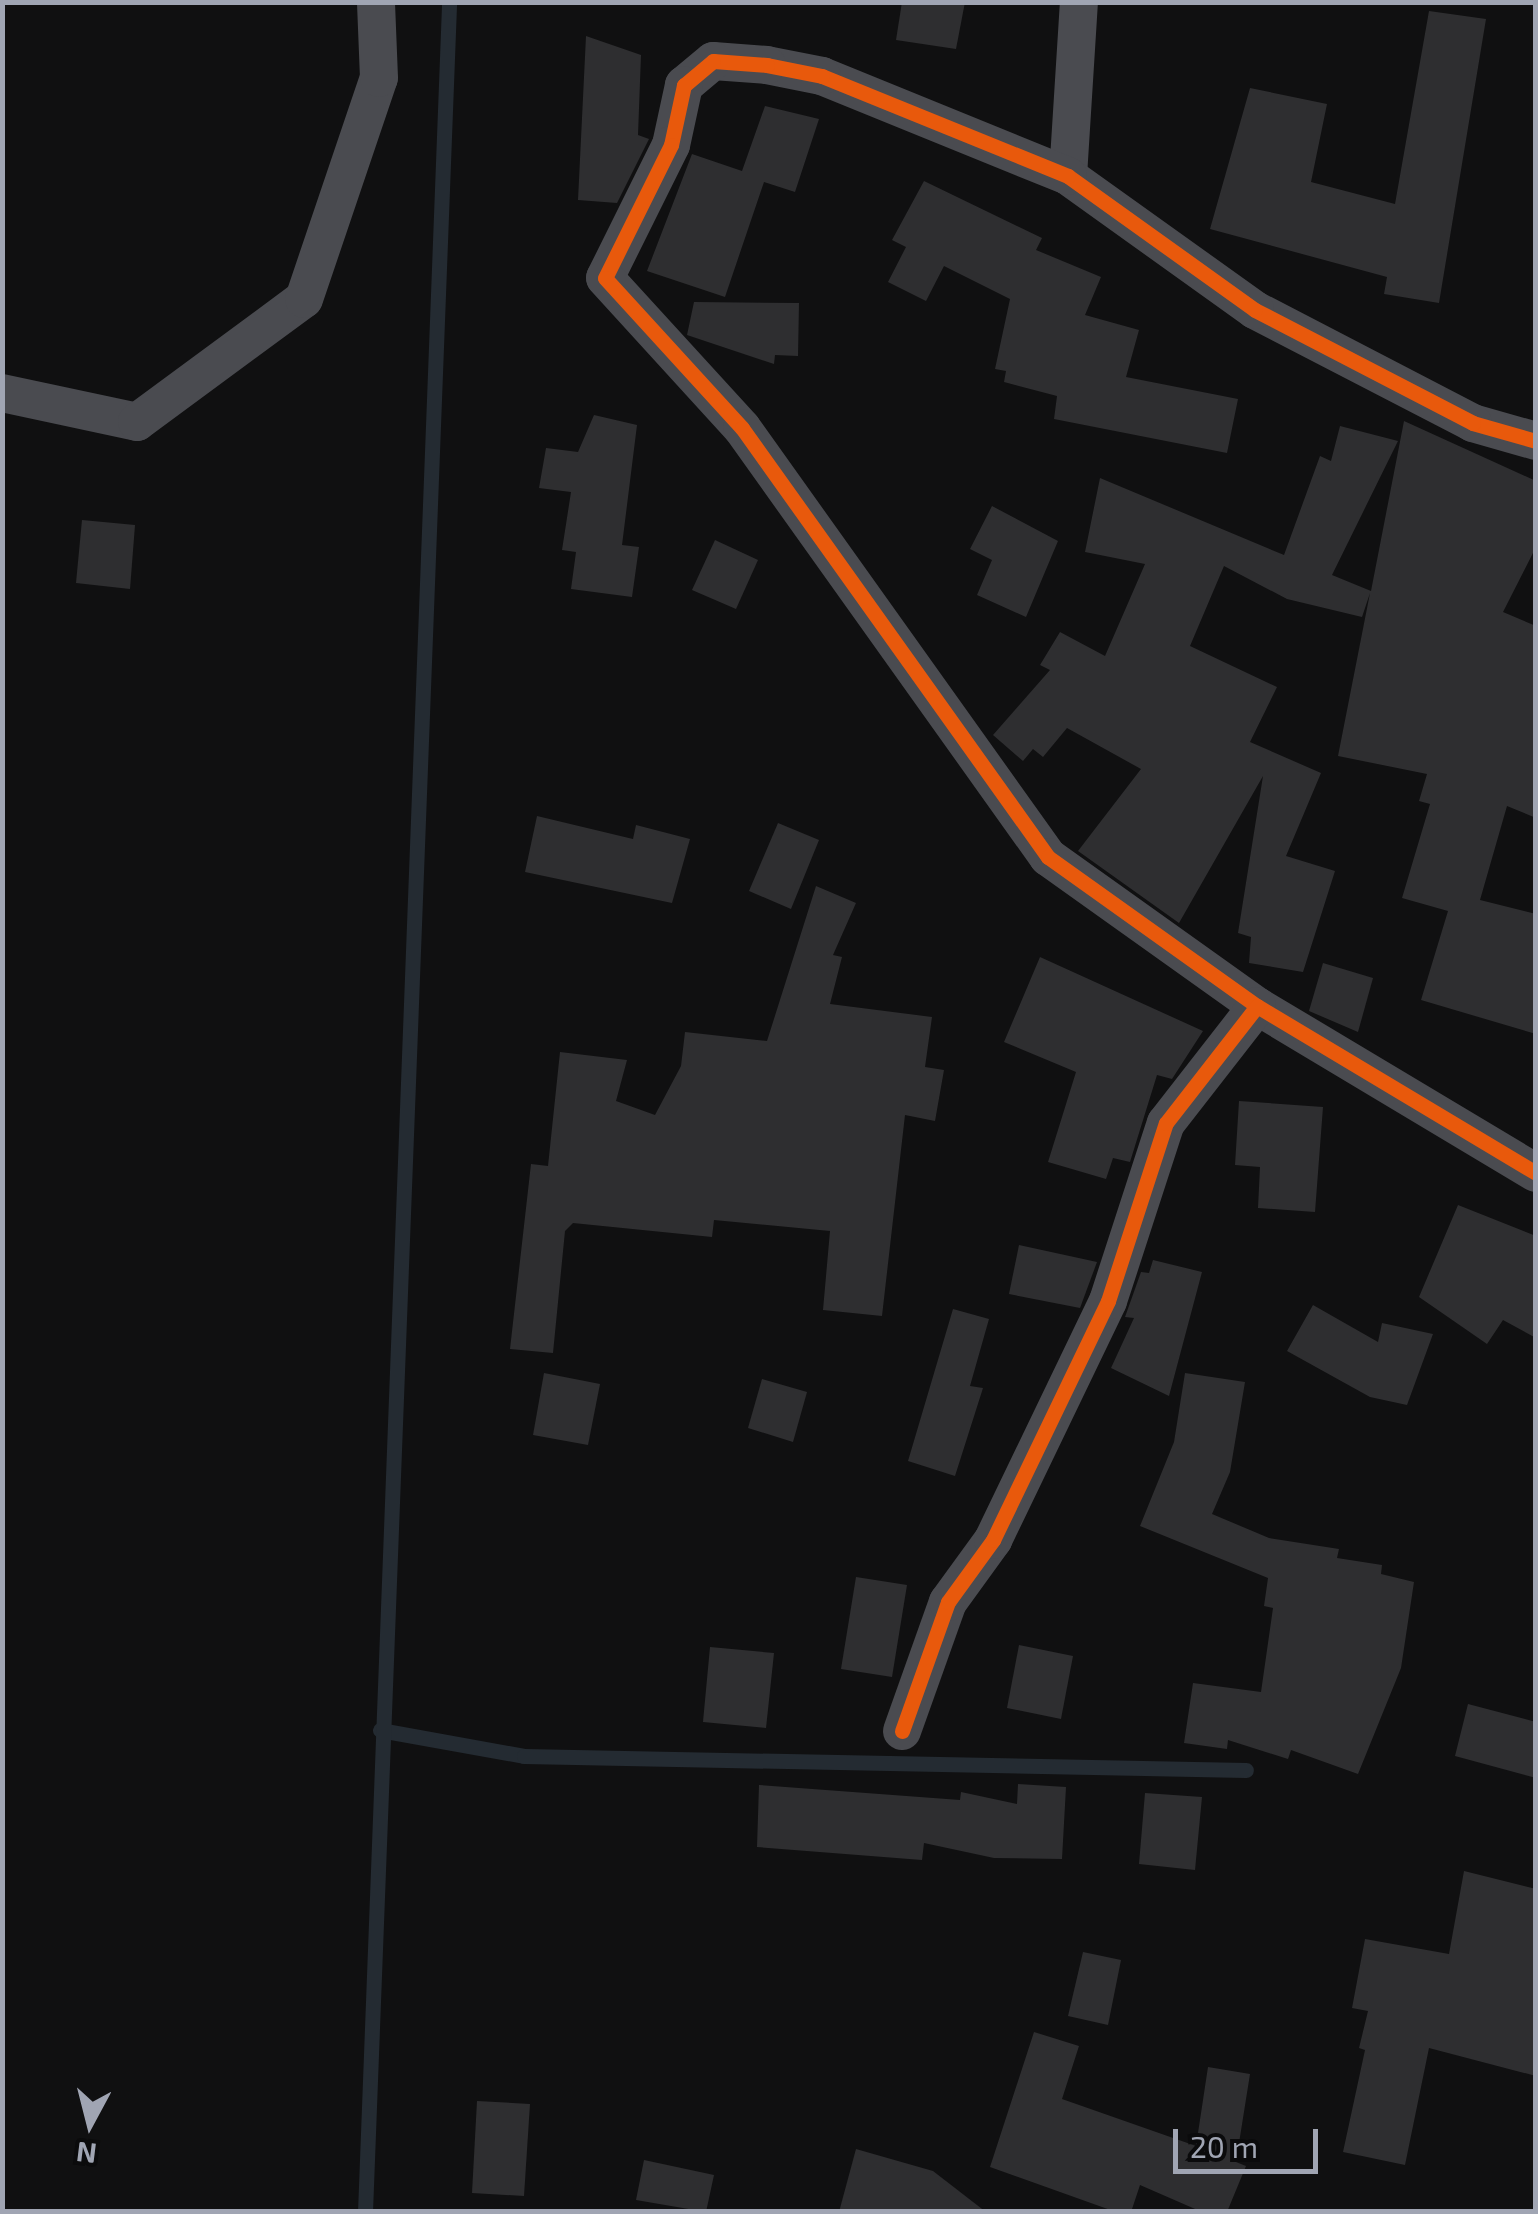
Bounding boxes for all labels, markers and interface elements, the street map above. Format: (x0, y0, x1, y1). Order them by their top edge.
north arrow (40, 2074, 140, 2174)
scale bar (1178, 2109, 1323, 2171)
text: 20 m (1190, 2128, 1258, 2164)
text: N (74, 2136, 98, 2172)

